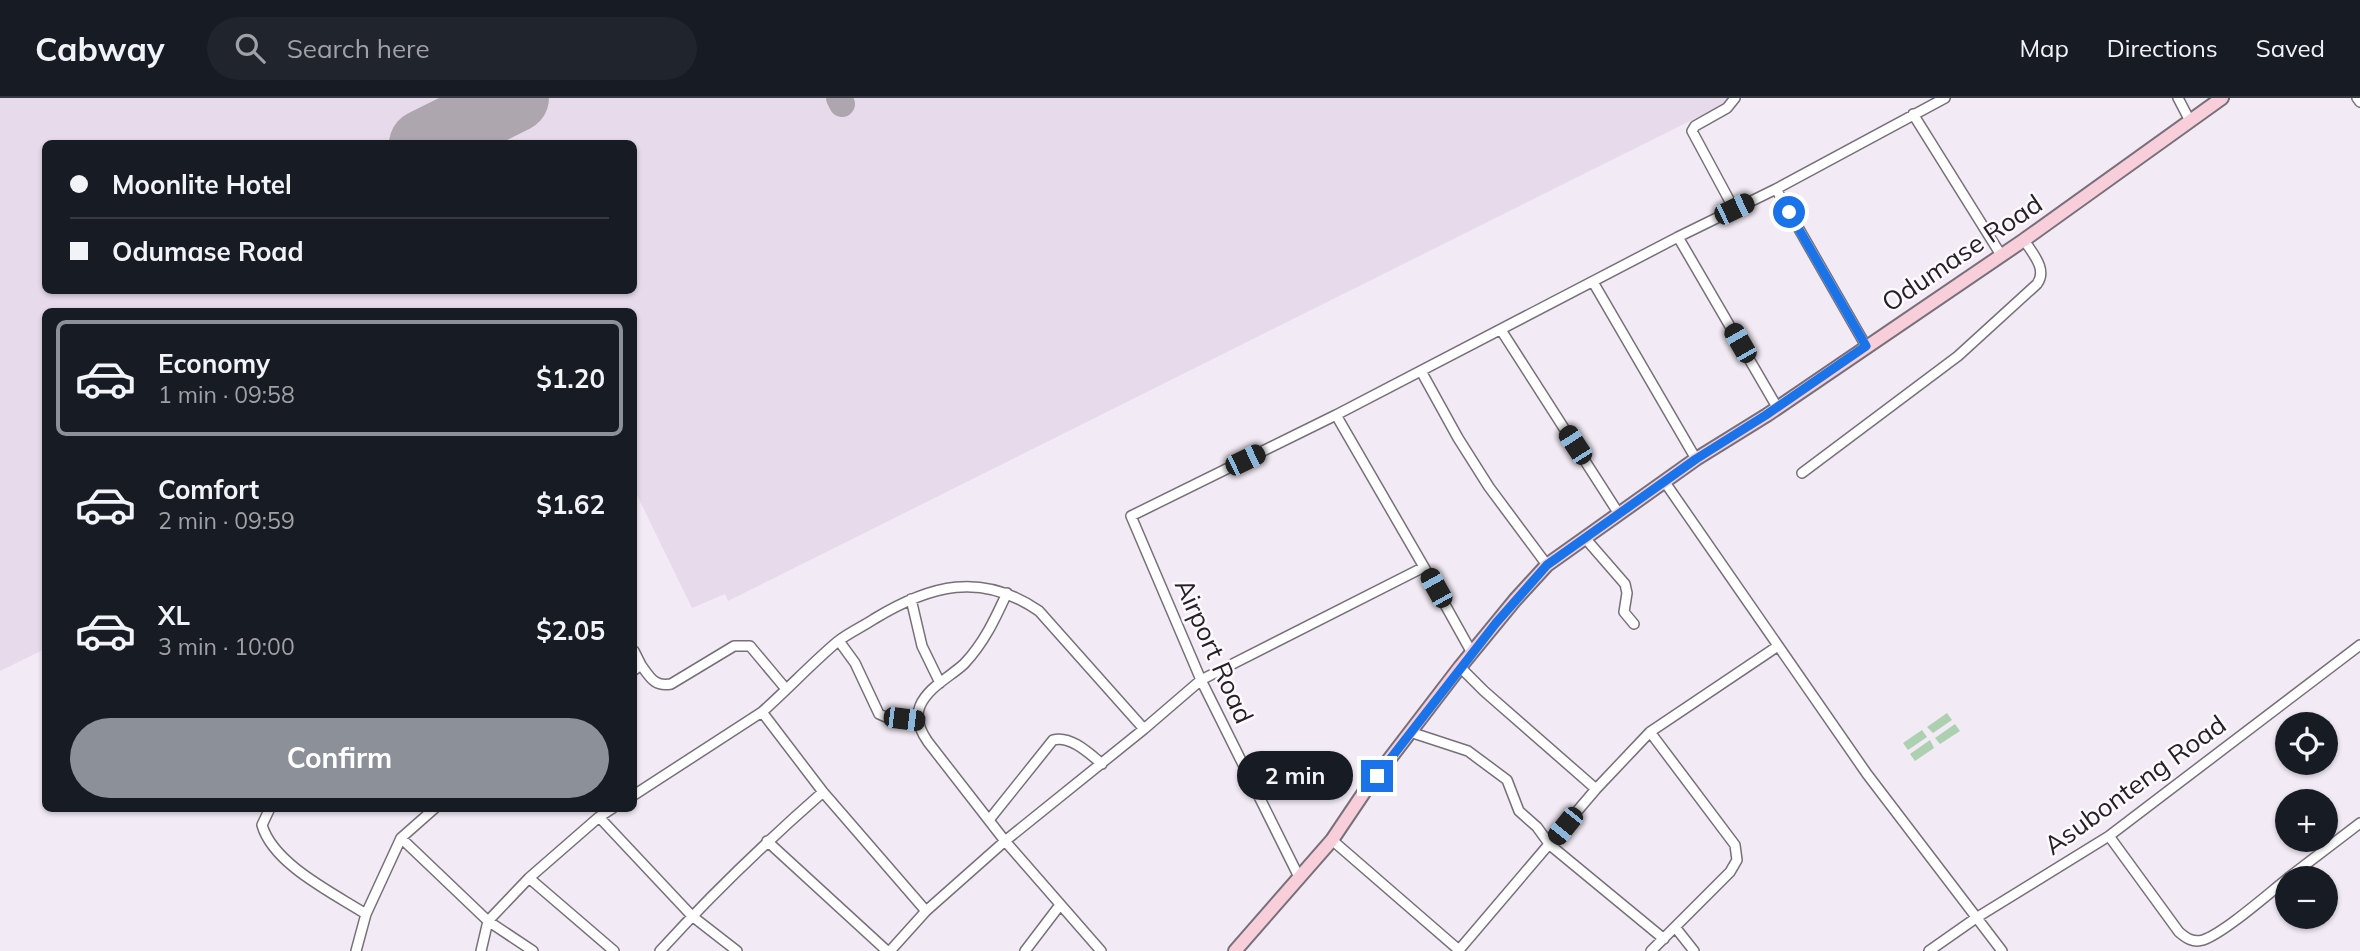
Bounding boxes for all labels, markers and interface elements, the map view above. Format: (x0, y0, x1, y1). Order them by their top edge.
search box (207, 17, 697, 80)
text: Cabway (35, 28, 165, 69)
icon: search (231, 29, 269, 67)
text: Search here (287, 32, 430, 65)
text: Map (2019, 33, 2069, 63)
text: Directions (2107, 33, 2218, 63)
text: Saved (2256, 33, 2325, 63)
text: Moonlite Hotel (112, 168, 292, 201)
street label: Odumase Road (1875, 187, 2048, 318)
car (1711, 190, 1758, 228)
route start (1773, 196, 1805, 228)
text: Odumase Road (112, 235, 304, 268)
car (1721, 320, 1760, 366)
icon: car (74, 347, 137, 410)
text: Economy (158, 347, 270, 380)
text: $1.20 (536, 362, 605, 395)
text: 1 min · 09:58 (158, 380, 295, 409)
car (1555, 422, 1596, 468)
car (1222, 441, 1269, 479)
icon: car (74, 473, 137, 536)
text: Comfort (158, 473, 259, 506)
text: $1.62 (536, 488, 605, 521)
text: 2 min · 09:59 (158, 506, 295, 535)
car (1417, 565, 1456, 611)
street label: Airport Road (1168, 573, 1261, 728)
icon: car (74, 599, 137, 662)
text: XL (158, 599, 190, 632)
text: $2.05 (536, 614, 605, 647)
text: 3 min · 10:00 (158, 632, 295, 661)
car (882, 706, 927, 732)
street label: Asubonteng Road (2037, 707, 2232, 862)
map controls (2275, 712, 2338, 929)
button: locate (2275, 712, 2338, 775)
button: Confirm (70, 718, 609, 798)
callout: 2 min (1237, 752, 1352, 800)
route end (1361, 760, 1393, 792)
text: 2 min (1265, 761, 1325, 790)
button: + (2275, 789, 2338, 852)
car (1544, 803, 1587, 849)
button: − (2275, 866, 2338, 929)

